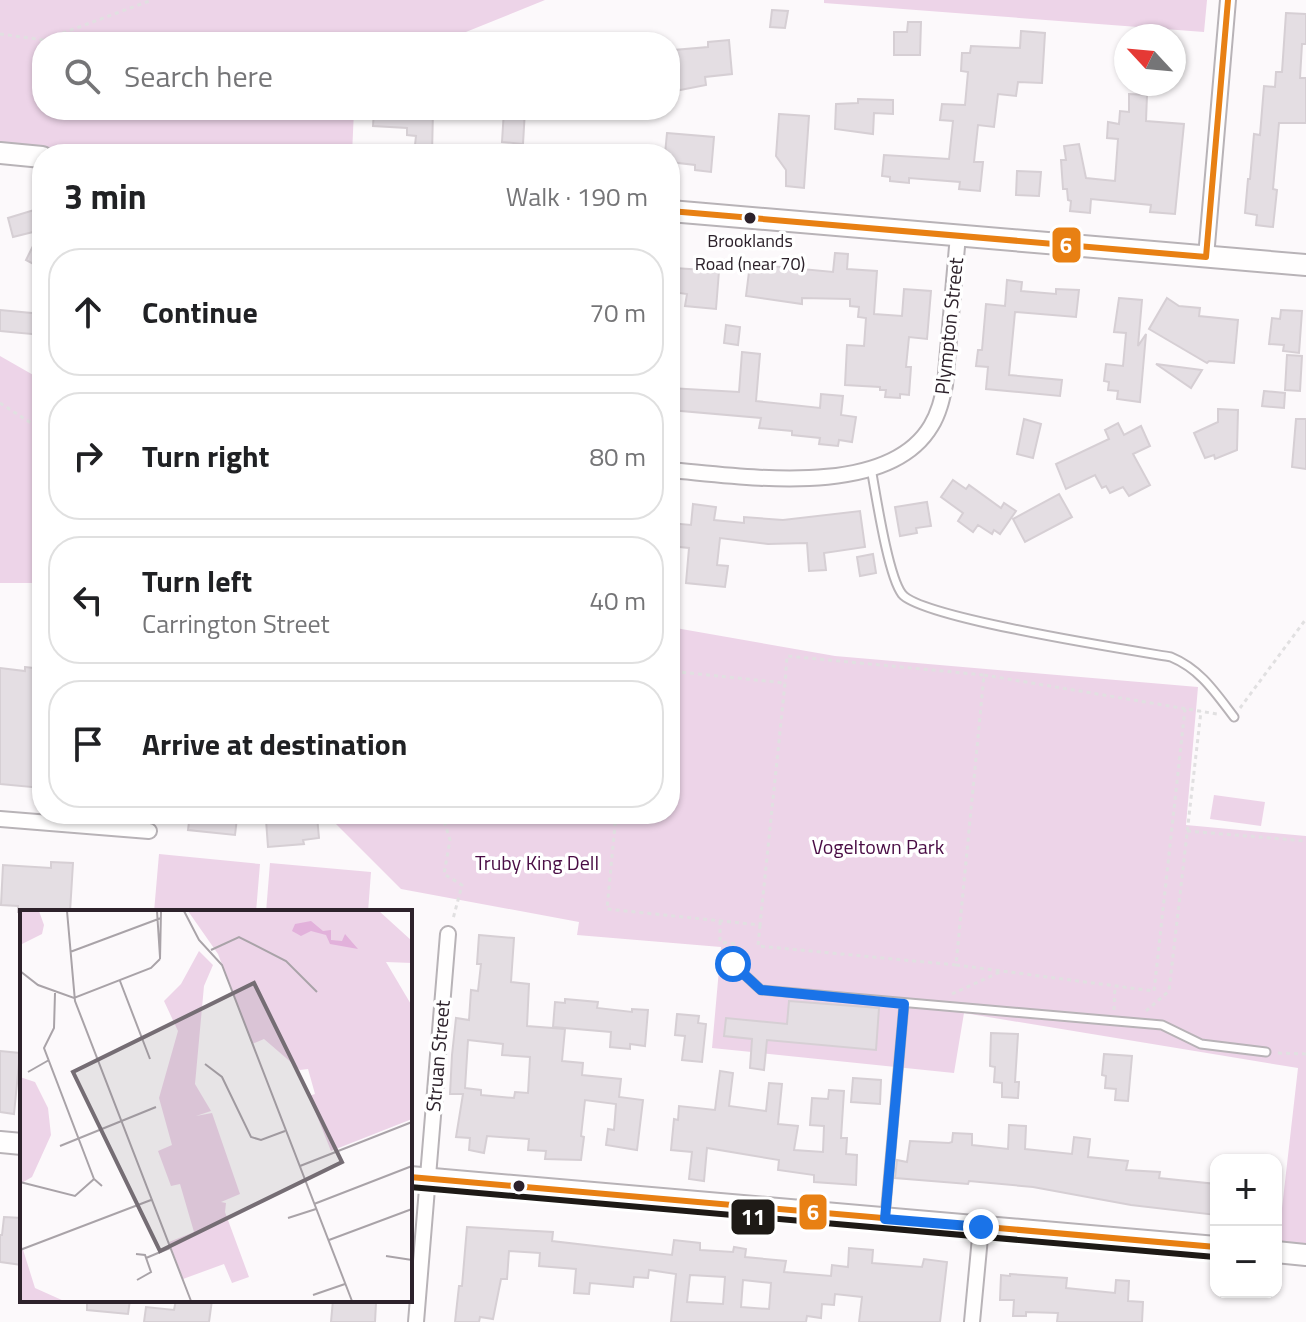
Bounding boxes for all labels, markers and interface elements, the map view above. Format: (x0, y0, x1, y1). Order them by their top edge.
north arrow (1114, 24, 1186, 96)
search box (32, 32, 680, 120)
text: Search here (124, 53, 273, 99)
icon: search (60, 54, 104, 98)
text: 3 min (64, 170, 147, 222)
text: Walk · 190 m (506, 177, 648, 216)
marker: Brooklands Road (near 70) (742, 210, 758, 226)
line badge: 6 (1051, 226, 1082, 264)
place label: Brooklands Road (near 70) (695, 227, 805, 277)
text: 6 (1060, 228, 1072, 262)
street label: Plympton Street (926, 256, 971, 396)
text: Continue (142, 289, 258, 335)
icon: ahead (66, 290, 110, 334)
text: 70 m (589, 293, 646, 332)
text: Turn right (142, 433, 270, 479)
icon: right (66, 434, 110, 478)
text: 80 m (589, 437, 646, 476)
text: Turn left (142, 558, 252, 604)
icon: left (66, 578, 110, 622)
text: 40 m (589, 581, 646, 620)
text: Carrington Street (142, 604, 330, 643)
text: Arrive at destination (142, 721, 407, 767)
icon: arrive (66, 722, 110, 766)
park label: Vogeltown Park (812, 831, 945, 862)
park label: Truby King Dell (475, 847, 599, 878)
inset map (20, 910, 412, 1302)
route start (715, 946, 751, 982)
street label: Struan Street (417, 999, 458, 1113)
map controls (1210, 1154, 1282, 1298)
button: + (1210, 1154, 1282, 1226)
unlabelled marker (511, 1178, 527, 1194)
line badge: 6 (798, 1193, 828, 1231)
text: 6 (807, 1195, 819, 1229)
line badge: 11 (730, 1198, 776, 1236)
text: 11 (741, 1200, 765, 1234)
route end (963, 1209, 999, 1245)
button: − (1210, 1226, 1282, 1298)

